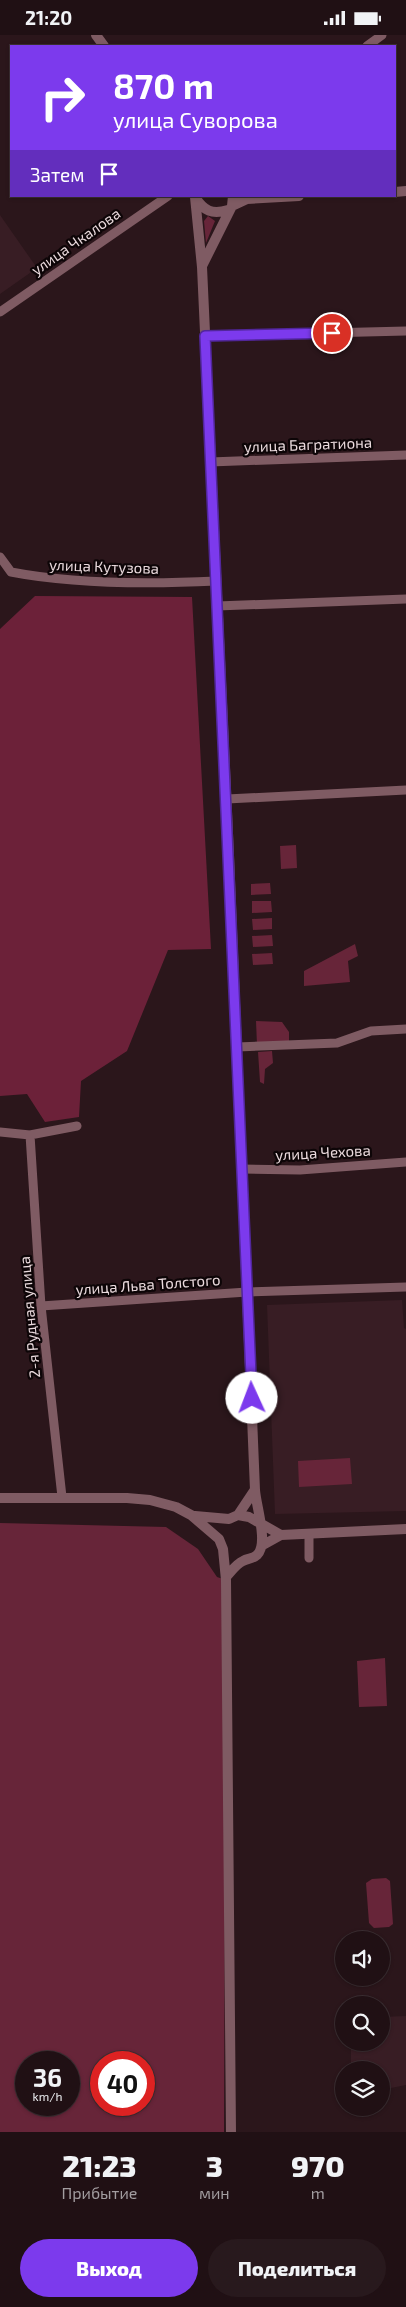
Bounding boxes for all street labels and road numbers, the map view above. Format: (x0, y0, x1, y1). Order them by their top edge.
street label: улица Чкалова (27, 204, 124, 279)
street label: улица Багратиона (244, 433, 372, 456)
street label: улица Кутузова (49, 555, 159, 578)
street label: улица Чехова (275, 1141, 371, 1164)
street label: 2-я Рудная улица (15, 1255, 44, 1379)
street label: улица Льва Толстого (75, 1270, 221, 1299)

